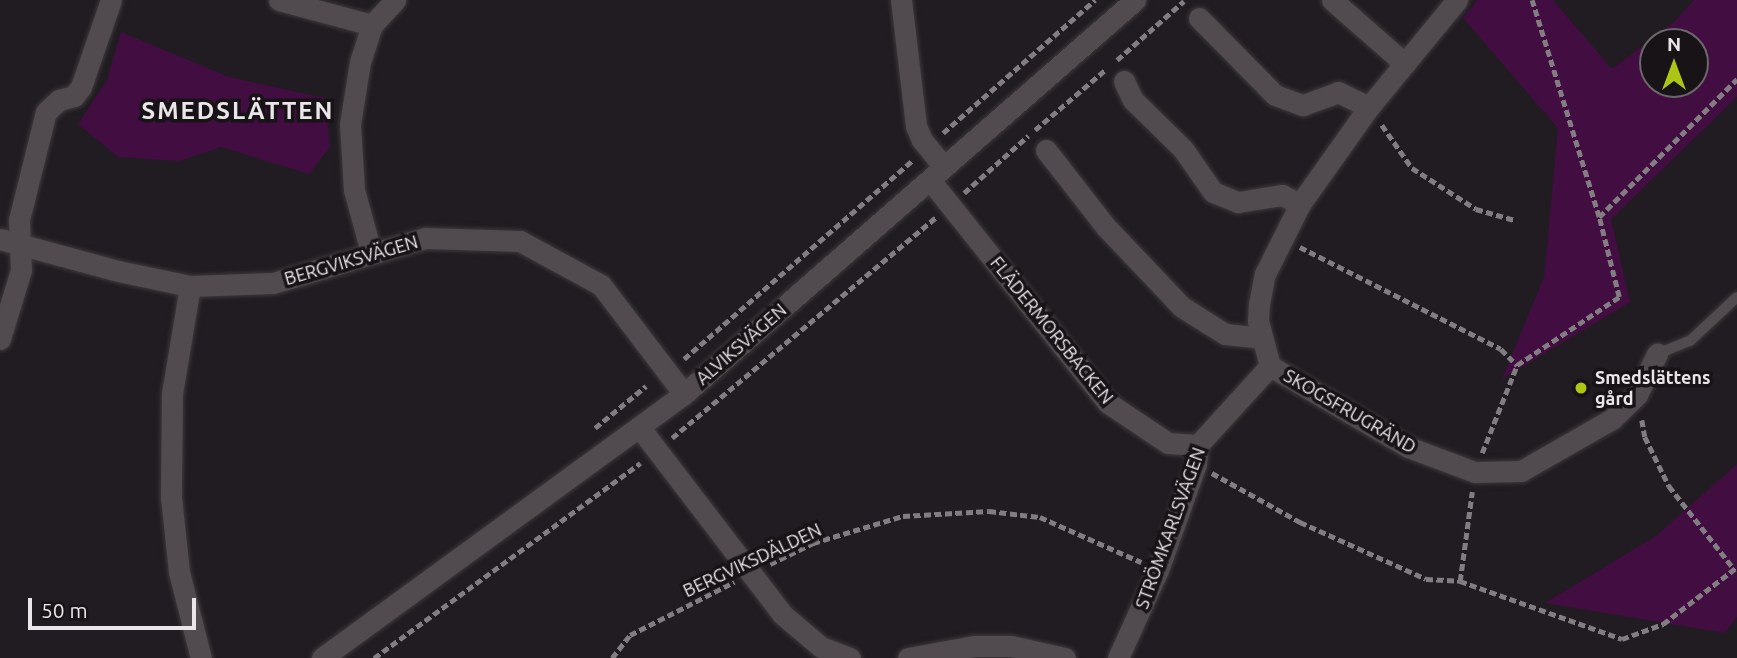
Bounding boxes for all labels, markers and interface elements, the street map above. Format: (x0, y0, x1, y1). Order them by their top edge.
north arrow (1639, 28, 1709, 98)
text: N (1667, 33, 1681, 55)
district label: SMEDSLÄTTEN (143, 97, 333, 125)
street label: BERGVIKSVÄGEN (282, 231, 420, 289)
street label: FLÄDERMORSBACKEN (986, 252, 1118, 408)
street label: ALVIKSVÄGEN (691, 299, 791, 389)
street label: SKOGSFRUGRÄND (1280, 364, 1420, 458)
place label: Smedslättens gård (1595, 367, 1710, 410)
marker: Smedslättens gård (1573, 380, 1589, 396)
street label: STRÖMKARLSVÄGEN (1131, 444, 1209, 612)
street label: BERGVIKSDÄLDEN (679, 519, 825, 601)
scale bar (32, 584, 200, 628)
text: 50 m (41, 598, 88, 622)

